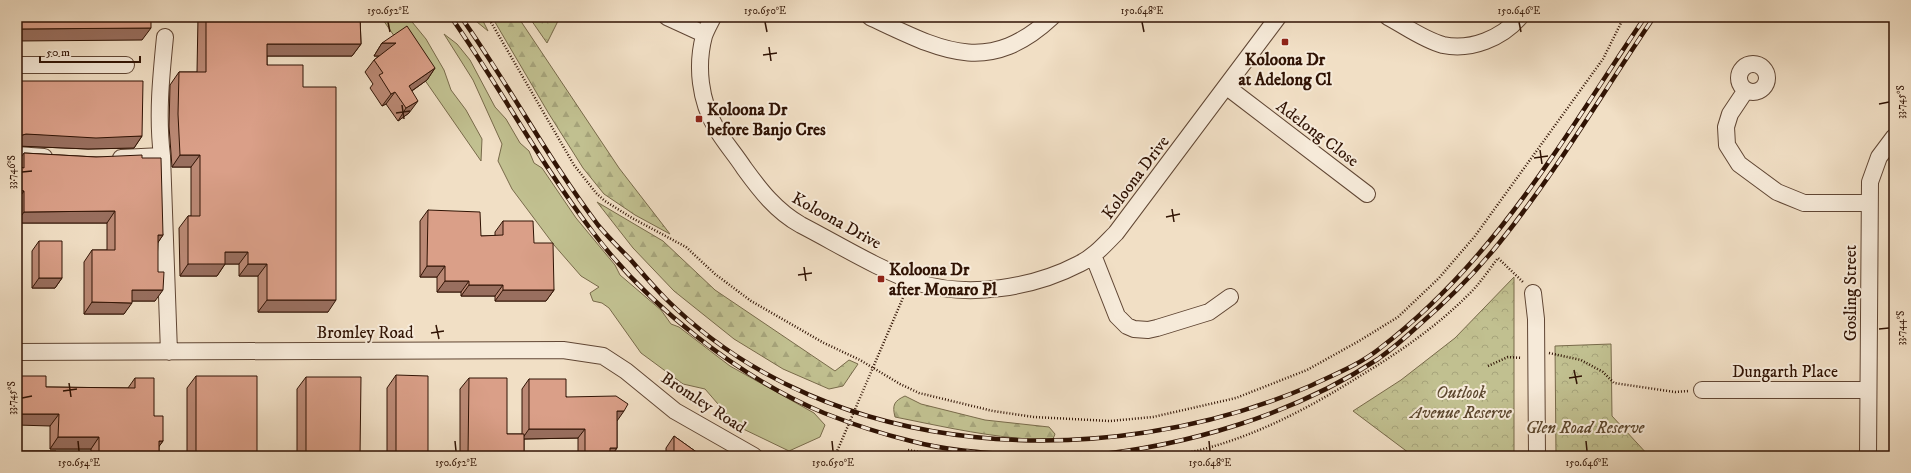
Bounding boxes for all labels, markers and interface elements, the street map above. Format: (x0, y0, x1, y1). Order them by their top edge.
text: 150.652°E (367, 5, 409, 17)
text: 150.650°E (744, 5, 786, 17)
text: 150.648°E (1121, 5, 1163, 17)
text: 150.646°E (1498, 5, 1540, 17)
marker: Koloona Dr at Adelong Cl (1280, 37, 1290, 47)
scale bar (40, 38, 140, 64)
text: 50 m (46, 45, 70, 60)
place label: Koloona Dr at Adelong Cl (1238, 49, 1332, 91)
text: 33.745°S (1895, 85, 1907, 119)
street label: Adelong Close (1272, 96, 1363, 172)
place label: Koloona Dr before Banjo Cres (706, 99, 826, 141)
marker: Koloona Dr before Banjo Cres (694, 114, 704, 124)
street label: Koloona Drive (1097, 131, 1174, 224)
text: 33.746°S (6, 155, 18, 189)
street label: Koloona Drive (788, 187, 885, 255)
street label: Gosling Street (1840, 244, 1862, 341)
place label: Koloona Dr after Monaro Pl (889, 259, 998, 301)
marker: Koloona Dr after Monaro Pl (876, 274, 886, 284)
text: 33.744°S (1895, 311, 1907, 345)
street label: Bromley Road (316, 322, 414, 344)
street label: Dungarth Place (1732, 361, 1838, 383)
street label: Bromley Road (657, 367, 751, 439)
text: 33.745°S (6, 381, 18, 415)
park label: Outlook Avenue Reserve (1408, 382, 1513, 424)
park label: Glen Road Reserve (1526, 417, 1646, 439)
text: 150.654°E (58, 457, 100, 469)
text: 150.652°E (435, 457, 477, 469)
text: 150.650°E (812, 457, 854, 469)
text: 150.648°E (1189, 457, 1231, 469)
text: 150.646°E (1566, 457, 1608, 469)

